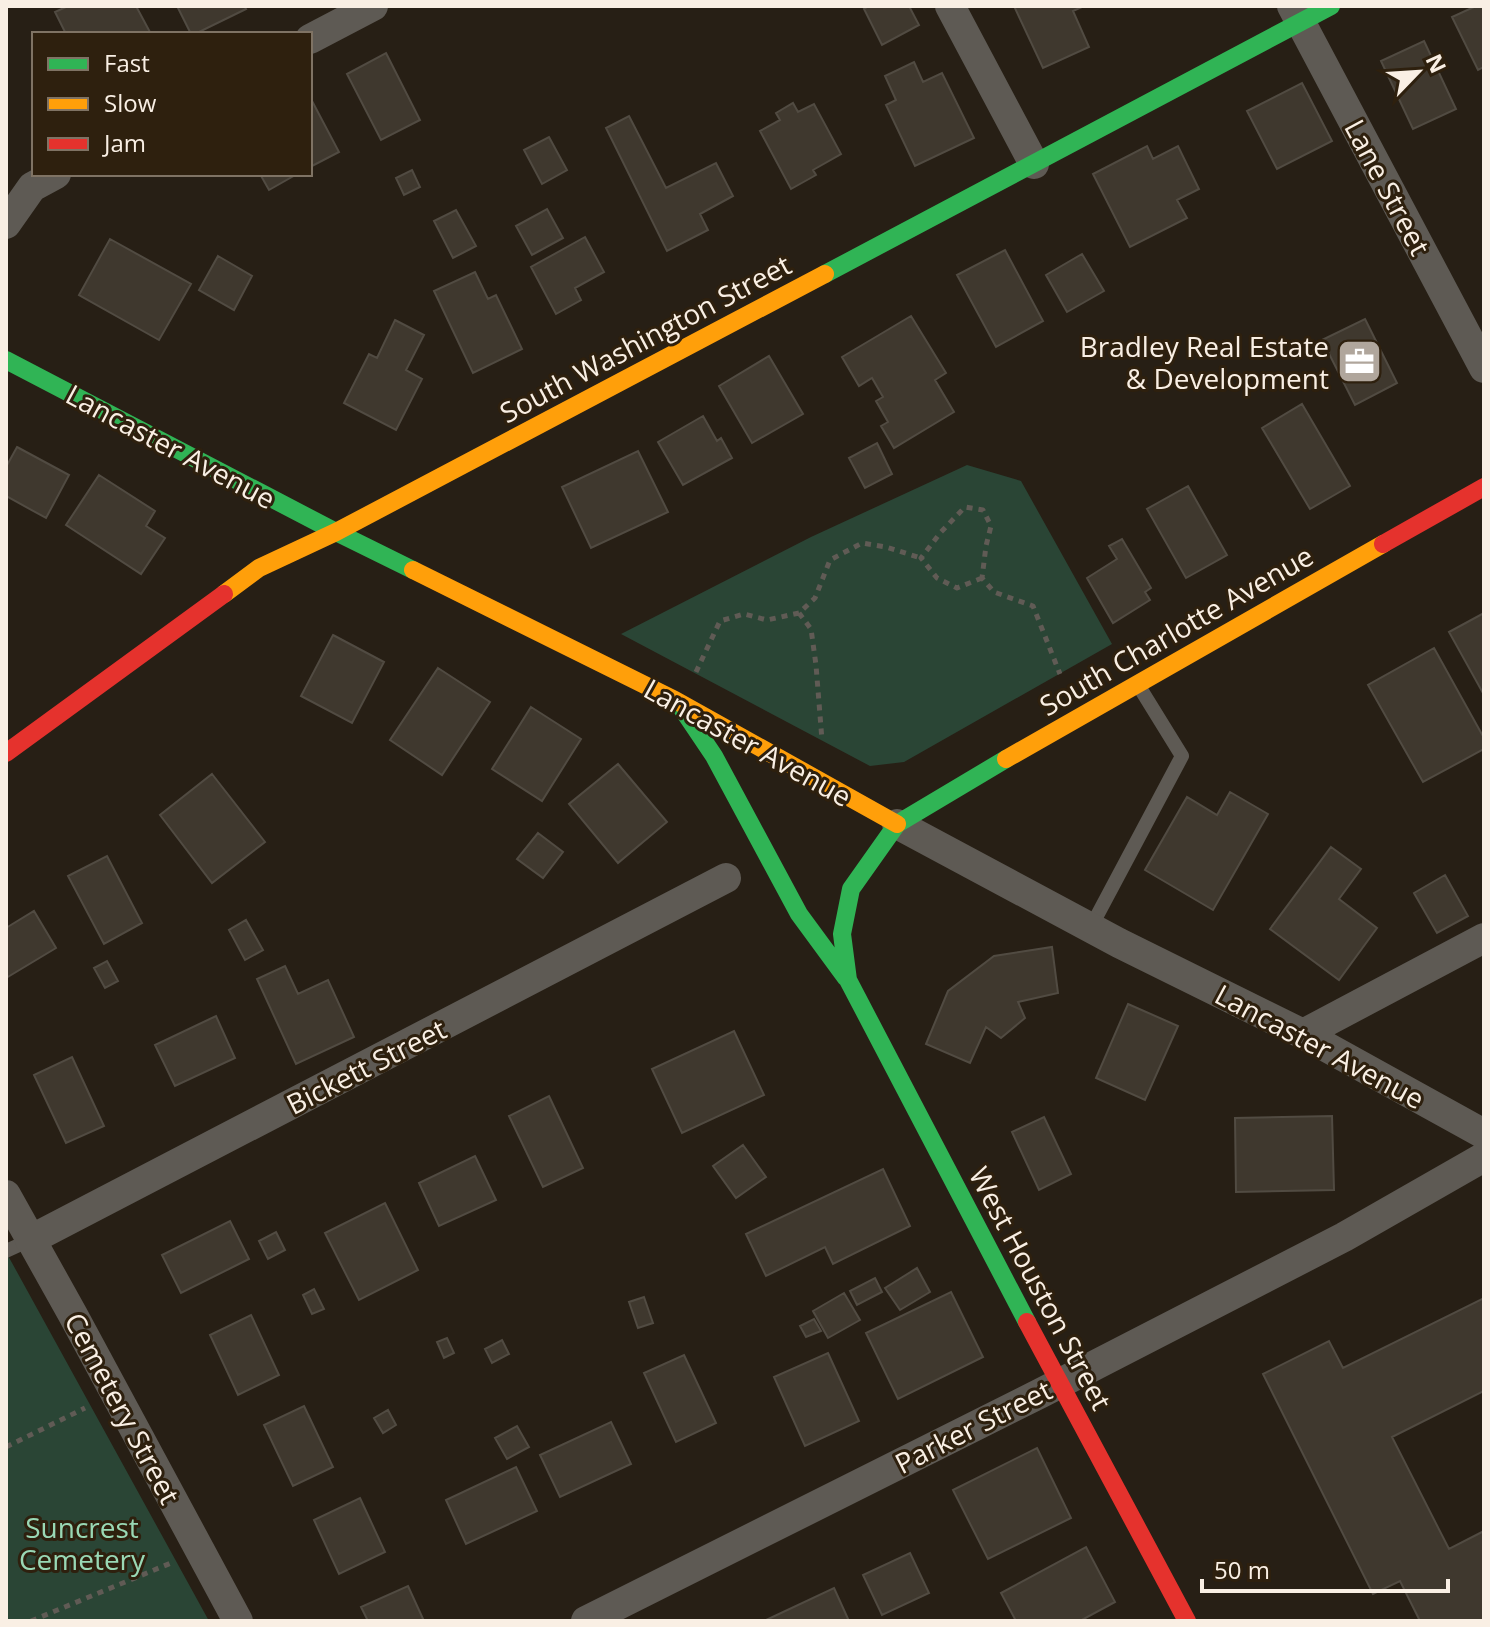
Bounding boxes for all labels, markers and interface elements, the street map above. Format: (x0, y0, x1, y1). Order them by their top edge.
legend (32, 32, 312, 176)
north arrow (1378, 32, 1458, 112)
text: Fast (104, 46, 150, 79)
text: N (1420, 49, 1454, 78)
text: Slow (104, 86, 157, 119)
street label: Lane Street (1336, 113, 1440, 262)
text: Jam (102, 126, 146, 159)
street label: South Washington Street (493, 245, 797, 431)
place label: Bradley Real Estate & Development (1080, 327, 1329, 397)
office icon: Bradley Real Estate & Development (1336, 338, 1384, 386)
street label: Lancaster Avenue (60, 375, 282, 517)
street label: South Charlotte Avenue (1032, 536, 1320, 724)
street label: Lancaster Avenue (638, 669, 858, 815)
street label: Lancaster Avenue (1209, 975, 1431, 1117)
street label: Bickett Street (280, 1009, 452, 1123)
street label: West Houston Street (961, 1160, 1121, 1416)
street label: Cemetery Street (57, 1306, 189, 1510)
street label: Parker Street (888, 1370, 1058, 1482)
park label: Suncrest Cemetery (19, 1508, 146, 1578)
scale bar (1202, 1543, 1448, 1593)
text: 50 m (1214, 1553, 1270, 1586)

